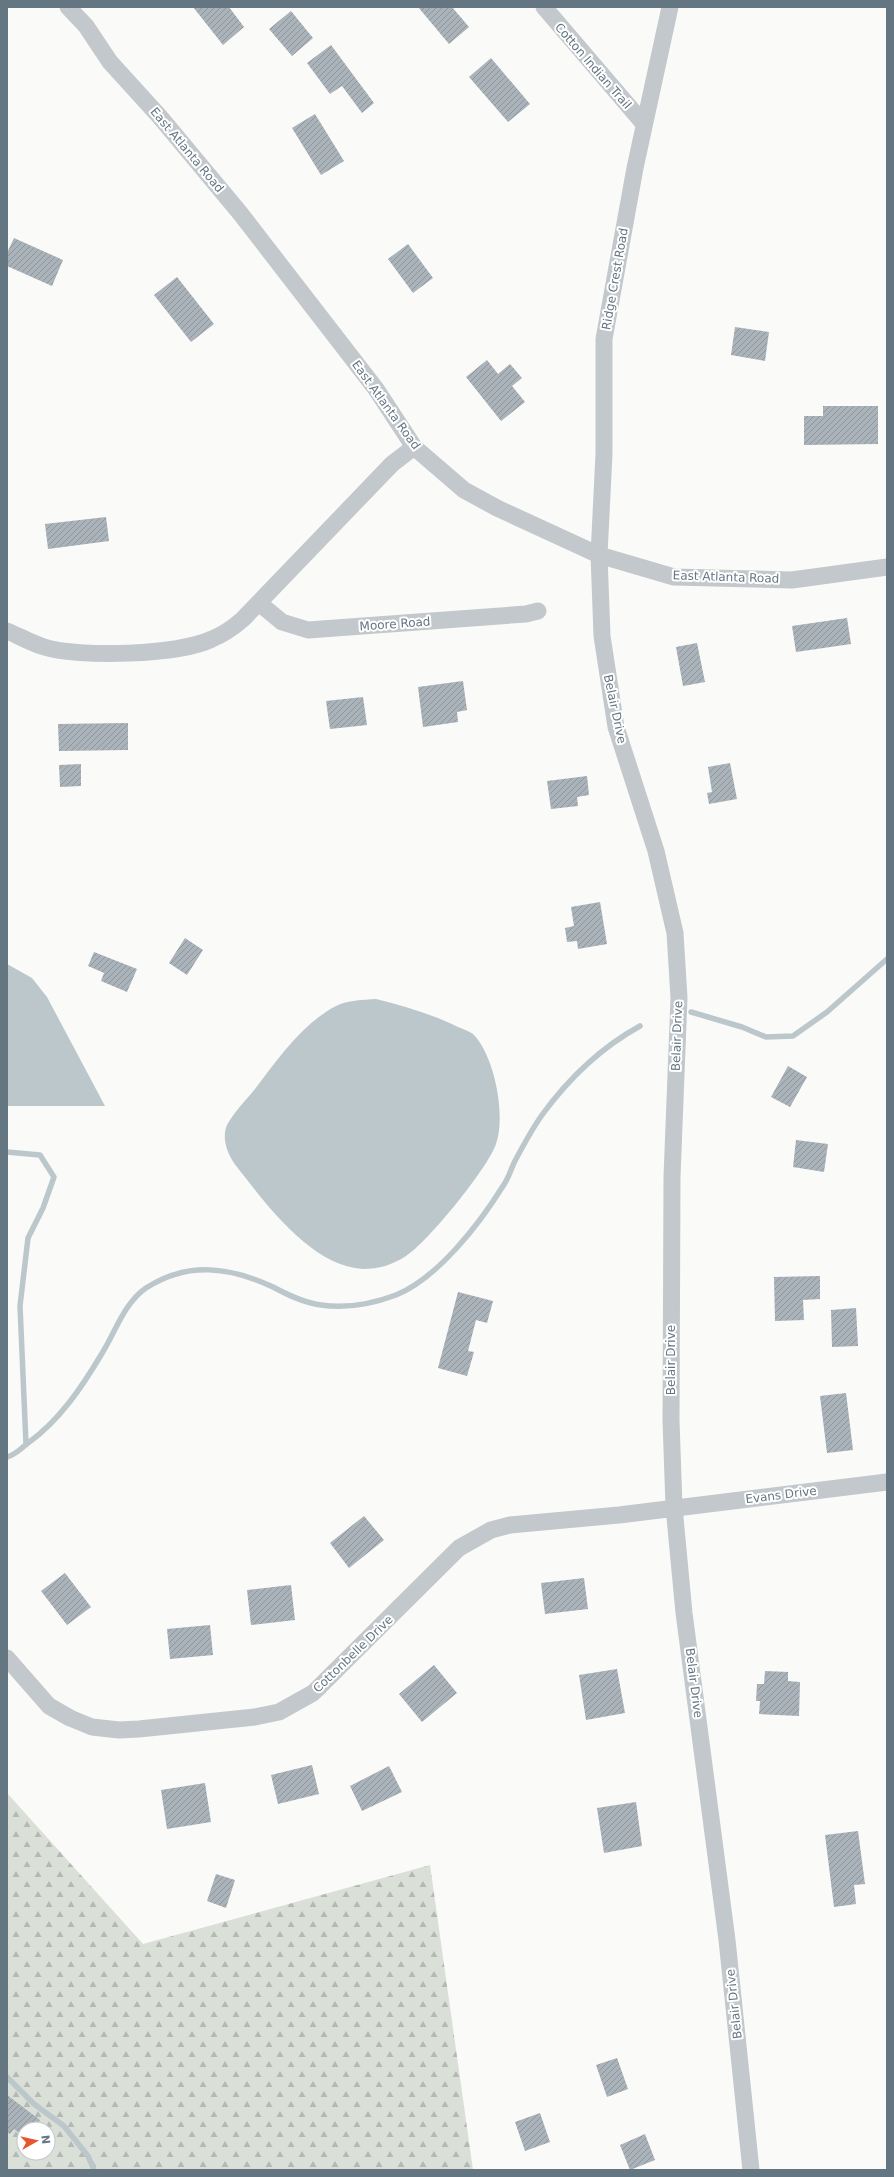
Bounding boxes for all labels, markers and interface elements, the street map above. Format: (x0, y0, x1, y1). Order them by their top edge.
street label: Cotton Indian Trail (552, 20, 634, 112)
street label: East Atlanta Road (147, 105, 227, 195)
street label: Ridge Crest Road (599, 227, 631, 331)
street label: East Atlanta Road (349, 358, 423, 452)
street label: East Atlanta Road (672, 568, 780, 586)
street label: Moore Road (359, 615, 431, 633)
street label: Belair Drive (601, 673, 629, 745)
street label: Belair Drive (669, 1001, 685, 1071)
street label: Belair Drive (664, 1325, 678, 1395)
street label: Evans Drive (745, 1484, 817, 1506)
street label: Cottonbelle Drive (310, 1613, 396, 1695)
street label: Belair Drive (683, 1647, 705, 1719)
street label: Belair Drive (723, 1968, 745, 2040)
north arrow (16, 2121, 56, 2161)
text: N (38, 2134, 52, 2145)

